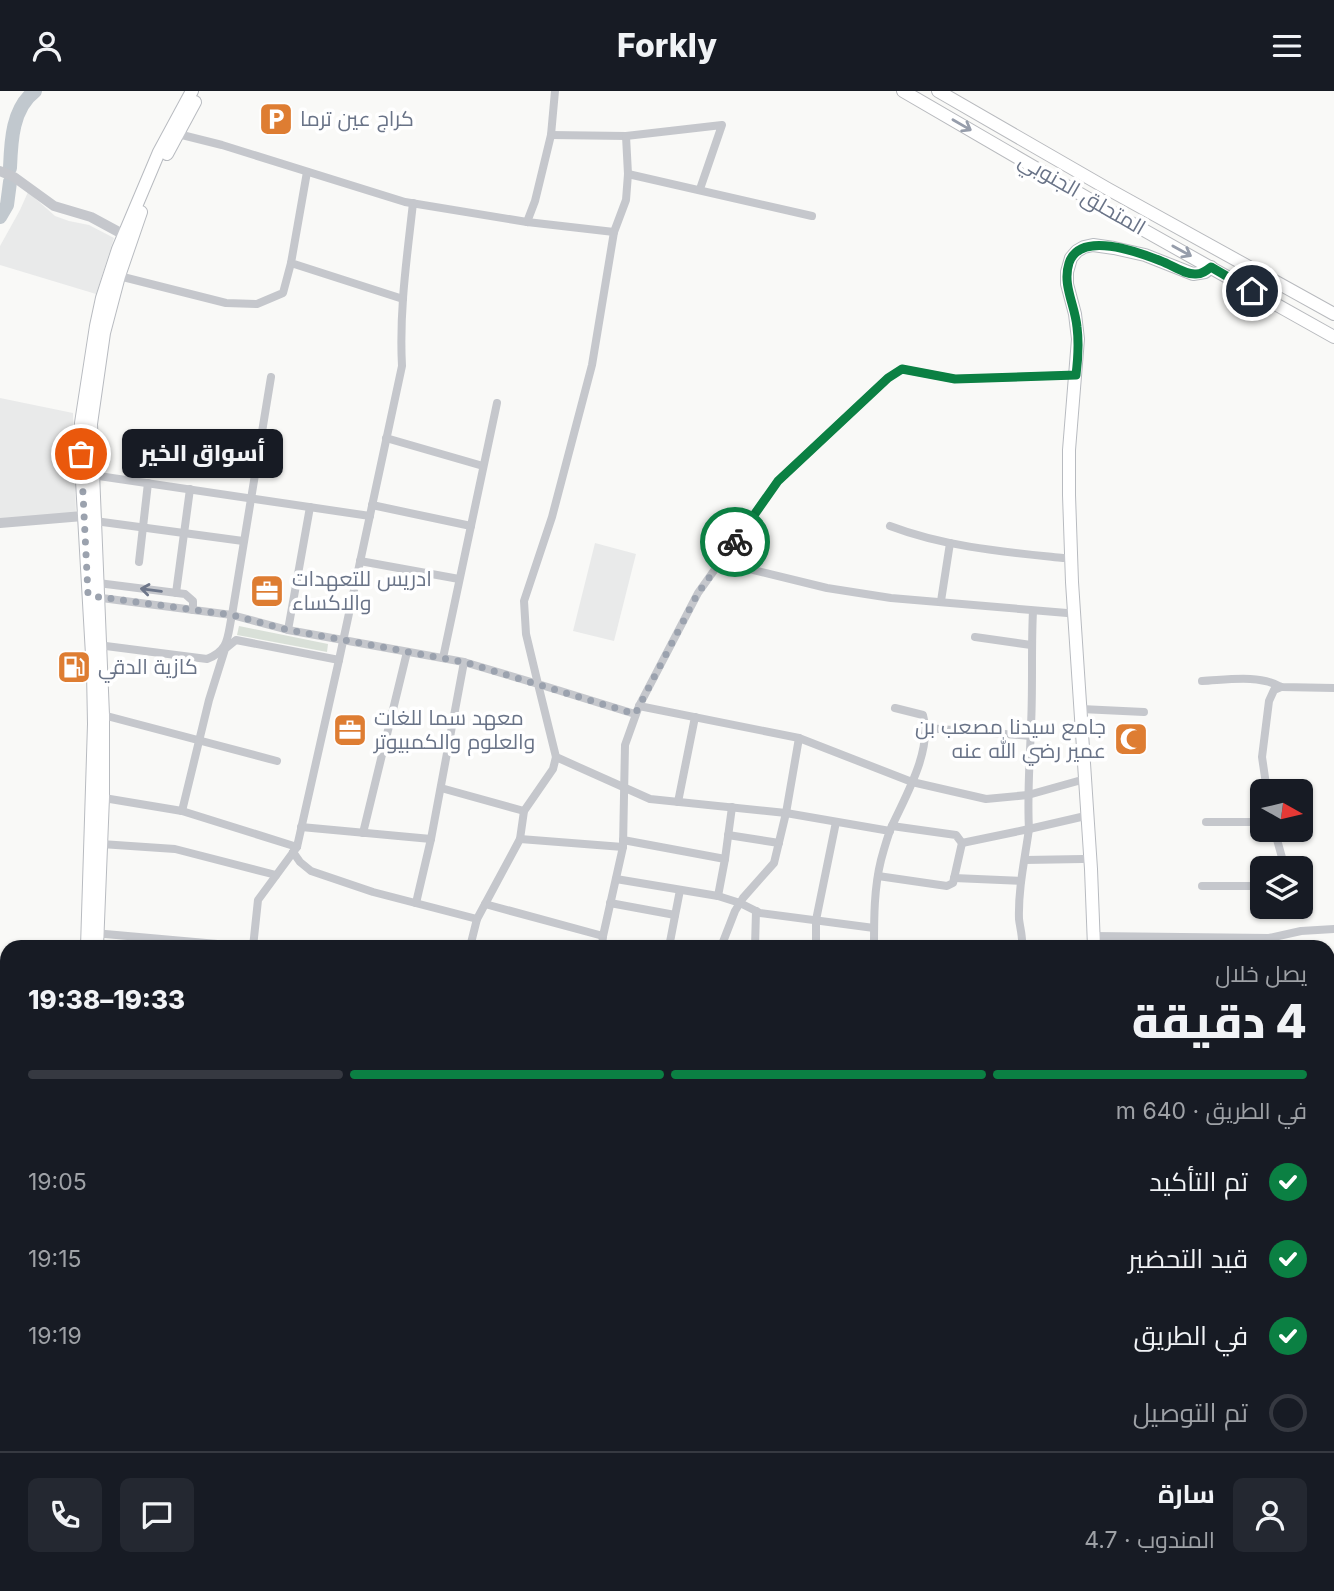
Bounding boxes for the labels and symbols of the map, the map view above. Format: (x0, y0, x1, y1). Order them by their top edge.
parking icon: كراج عين ترما (257, 100, 295, 138)
place label: كراج عين ترما (300, 106, 414, 133)
one-way arrow (952, 118, 972, 132)
street label: المتحلق الجنوبي (1012, 147, 1150, 243)
one-way arrow (1171, 245, 1192, 258)
pin (1222, 261, 1282, 321)
pin (51, 424, 111, 484)
callout: أسواق الخير (123, 429, 284, 479)
courier (700, 507, 770, 577)
place label: ادريس للتعهدات والاكساء (292, 566, 432, 615)
office icon: ادريس للتعهدات والاكساء (248, 572, 286, 610)
one-way arrow (141, 583, 163, 596)
fuel station icon: كازية الدقي (55, 648, 93, 686)
place label: كازية الدقي (98, 654, 198, 683)
place label: معهد سما للغات والعلوم والكمبيوتر (373, 705, 535, 756)
office icon: معهد سما للغات والعلوم والكمبيوتر (331, 711, 369, 749)
place label: جامع سيدنا مصعب بن عمير رضي الله عنه (915, 714, 1106, 766)
mosque icon: جامع سيدنا مصعب بن عمير رضي الله عنه (1112, 720, 1150, 758)
north arrow (1250, 779, 1312, 842)

